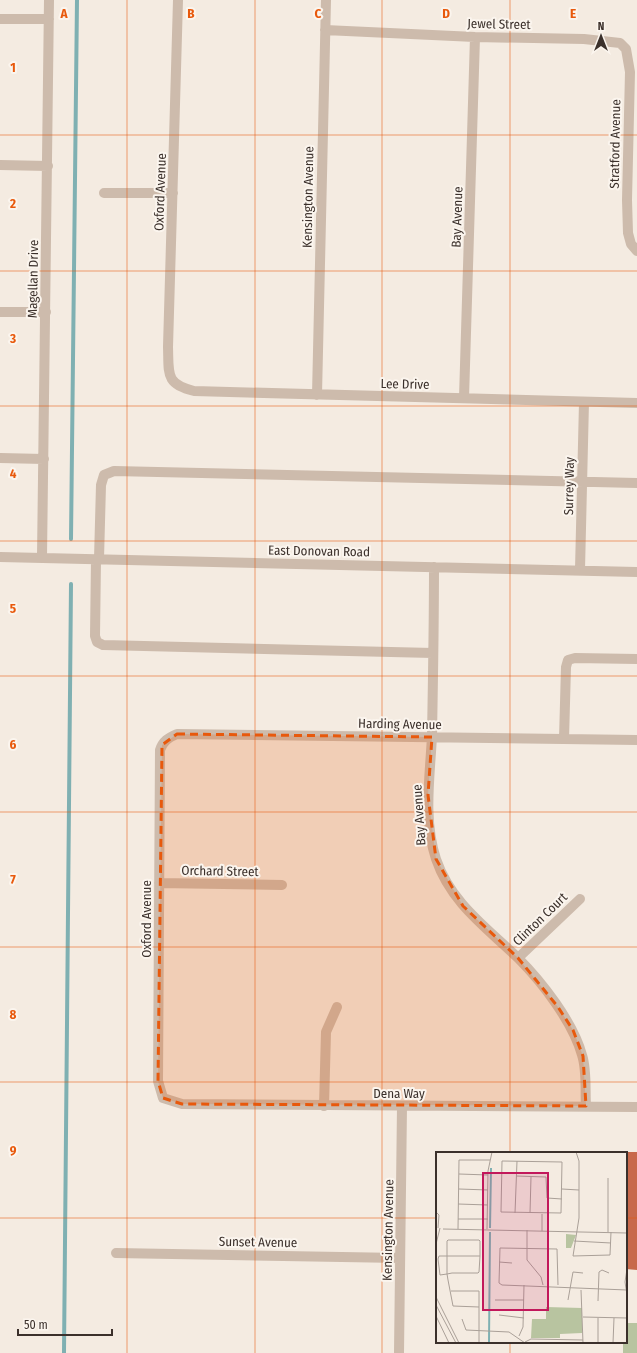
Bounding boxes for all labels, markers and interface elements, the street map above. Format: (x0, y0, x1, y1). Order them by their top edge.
text: A (59, 6, 68, 21)
text: B (187, 6, 195, 21)
text: C (315, 6, 322, 21)
text: D (442, 6, 450, 21)
text: E (570, 6, 576, 21)
street label: Jewel Street (467, 16, 532, 32)
north arrow (581, 16, 621, 56)
text: N (598, 20, 604, 33)
text: 1 (10, 60, 16, 75)
street label: Stratford Avenue (607, 99, 623, 189)
street label: Kensington Avenue (300, 146, 316, 248)
street label: Oxford Avenue (151, 153, 169, 231)
street label: Bay Avenue (448, 186, 466, 248)
text: 2 (9, 196, 16, 211)
street label: Magellan Drive (25, 240, 41, 318)
text: 3 (9, 331, 16, 346)
street label: Lee Drive (380, 376, 430, 392)
street label: Surrey Way (561, 456, 577, 515)
text: 4 (10, 466, 17, 481)
street label: East Donovan Road (268, 543, 370, 559)
text: 5 (10, 601, 16, 616)
street label: Harding Avenue (358, 716, 442, 732)
text: 6 (10, 737, 17, 752)
street label: Bay Avenue (409, 784, 429, 846)
street label: Orchard Street (181, 863, 260, 879)
text: 7 (10, 872, 16, 887)
street label: Oxford Avenue (139, 880, 154, 958)
street label: Clinton Court (510, 889, 571, 949)
text: 8 (10, 1007, 17, 1022)
street label: Dena Way (373, 1086, 425, 1101)
text: 9 (10, 1143, 17, 1158)
inset map (436, 1152, 627, 1343)
street label: Kensington Avenue (380, 1179, 396, 1281)
street label: Sunset Avenue (219, 1234, 297, 1250)
scale bar (18, 1311, 112, 1337)
text: 50 m (24, 1318, 48, 1332)

